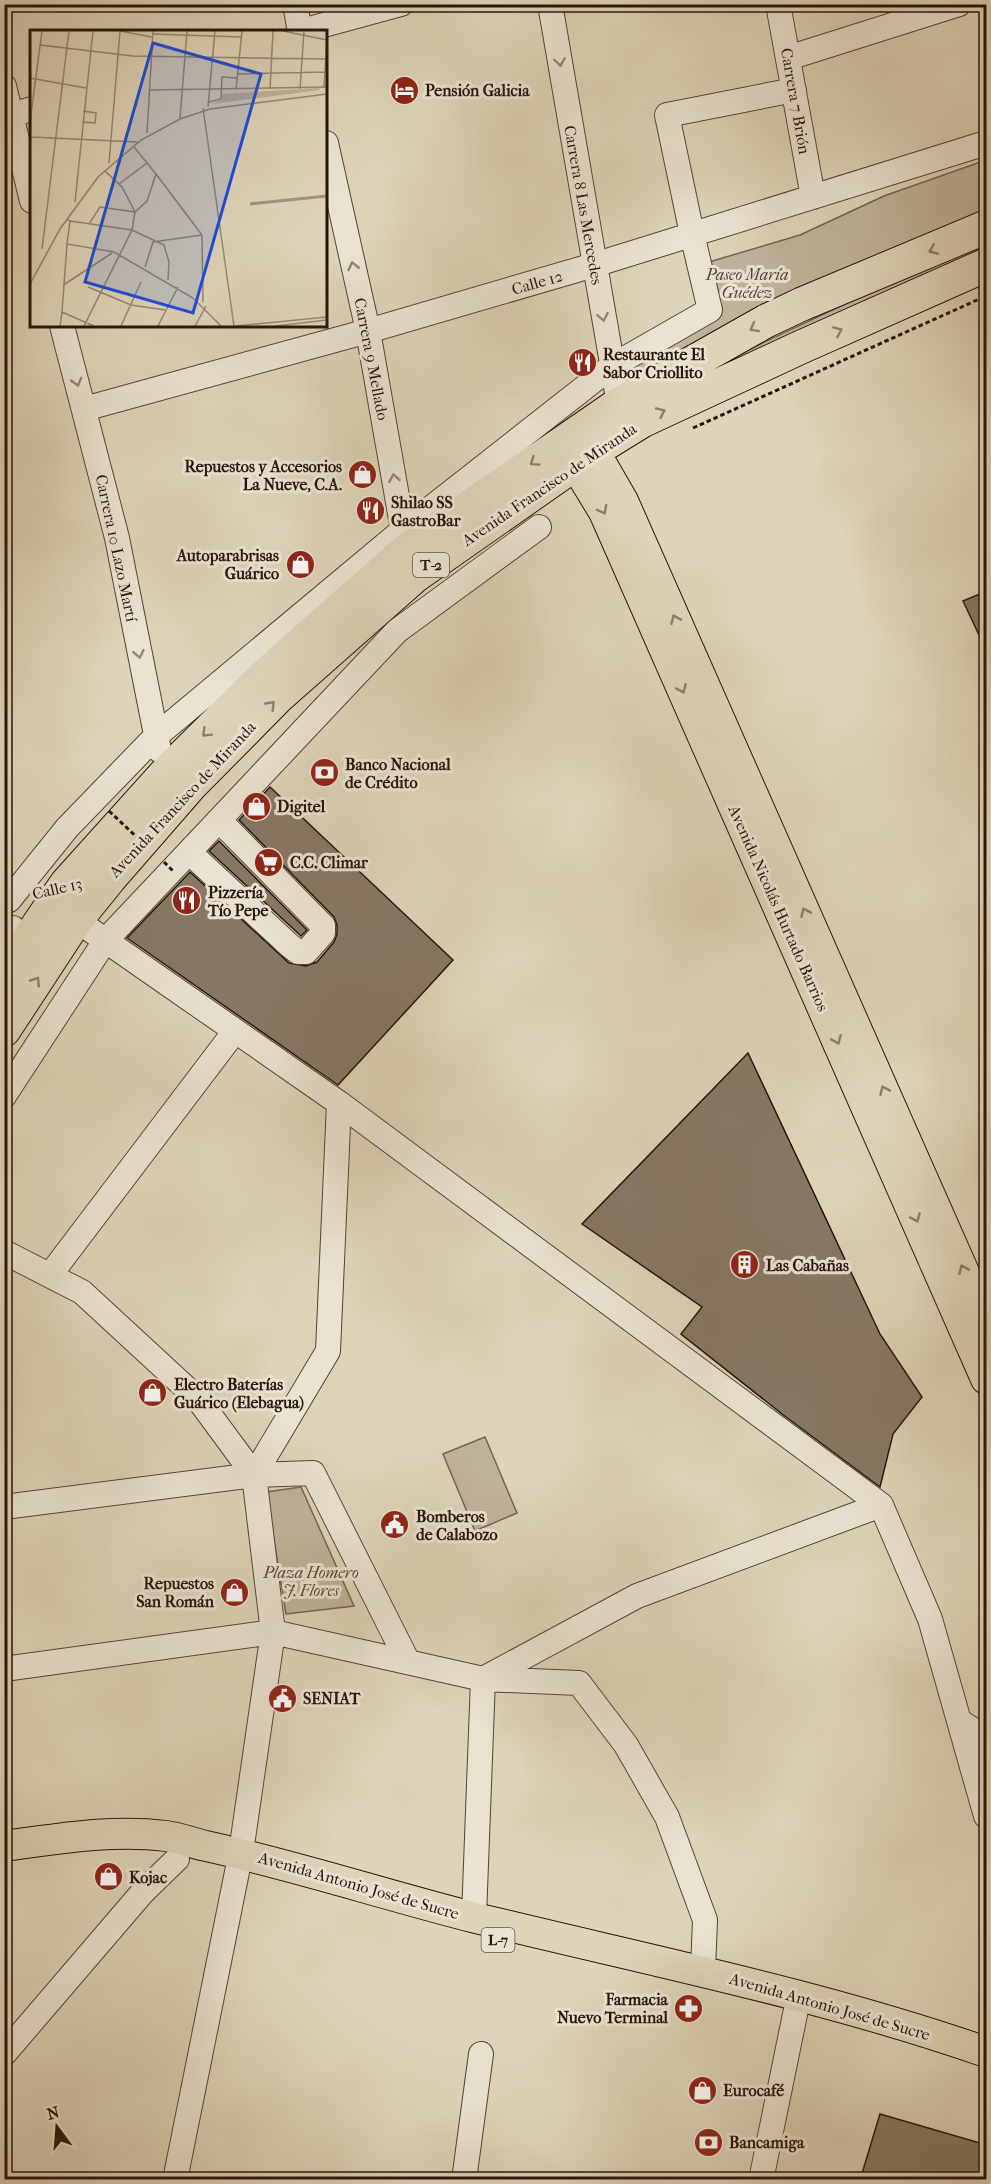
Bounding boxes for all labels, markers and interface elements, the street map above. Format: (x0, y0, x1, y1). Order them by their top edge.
inset map (30, 30, 327, 327)
street label: Carrera 7 Brión (777, 47, 814, 156)
one-way arrow (553, 57, 566, 67)
hotel icon: Pensión Galicia (388, 74, 420, 106)
place label: Pensión Galicia (425, 81, 530, 100)
street label: Carrera 8 Las Mercedes (560, 124, 607, 286)
one-way arrow (928, 243, 939, 255)
one-way arrow (347, 261, 360, 271)
park label: Paseo María Guédez (705, 265, 788, 302)
street label: Calle 12 (509, 266, 565, 299)
street label: Carrera 9 Mellado (350, 296, 393, 422)
one-way arrow (596, 311, 609, 321)
one-way arrow (750, 321, 760, 332)
one-way arrow (831, 326, 842, 338)
place label: Restaurante El Sabor Criollito (603, 345, 706, 382)
restaurant icon: Restaurante El Sabor Criollito (566, 347, 598, 379)
one-way arrow (70, 376, 82, 387)
one-way arrow (654, 408, 665, 420)
street label: Avenida Francisco de Miranda (458, 419, 641, 551)
one-way arrow (529, 455, 540, 466)
place label: Repuestos y Accesorios La Nueve, C.A. (184, 457, 342, 494)
shop icon: Repuestos y Accesorios La Nueve, C.A. (347, 459, 379, 491)
street label: Carrera 10 Lazo Martí (92, 473, 141, 624)
one-way arrow (388, 473, 401, 483)
place label: Shilao SS GastroBar (391, 493, 462, 530)
restaurant icon: Shilao SS GastroBar (354, 495, 386, 527)
one-way arrow (596, 504, 607, 515)
place label: Autoparabrisas Guárico (176, 546, 279, 583)
shop icon: Autoparabrisas Guárico (284, 548, 316, 580)
road number: T-2 (413, 553, 449, 577)
one-way arrow (670, 614, 682, 625)
one-way arrow (132, 649, 145, 659)
one-way arrow (675, 682, 687, 693)
one-way arrow (263, 701, 274, 712)
street label: Avenida Francisco de Miranda (104, 717, 260, 882)
one-way arrow (203, 725, 214, 736)
place label: Banco Nacional de Crédito (345, 755, 451, 792)
bank icon: Banco Nacional de Crédito (308, 757, 340, 789)
shop icon: Digitel (240, 790, 272, 822)
place label: Digitel (277, 797, 326, 817)
street label: Avenida Nicolás Hurtado Barrios (724, 801, 833, 1014)
supermarket icon: C.C. Climar (253, 846, 285, 878)
place label: C.C. Climar (290, 853, 369, 872)
street label: Calle 13 (30, 874, 84, 903)
place label: Pizzería Tío Pepe (207, 883, 268, 921)
restaurant icon: Pizzería Tío Pepe (171, 885, 203, 917)
one-way arrow (800, 907, 812, 918)
one-way arrow (29, 977, 41, 987)
one-way arrow (830, 1034, 842, 1045)
one-way arrow (879, 1086, 891, 1097)
one-way arrow (909, 1212, 921, 1223)
building icon: Las Cabañas (729, 1249, 761, 1281)
place label: Las Cabañas (766, 1256, 849, 1275)
one-way arrow (958, 1264, 970, 1275)
place label: Electro Baterías Guárico (Elebagua) (174, 1375, 304, 1413)
shop icon: Electro Baterías Guárico (Elebagua) (137, 1377, 169, 1409)
place label: Bomberos de Calabozo (416, 1507, 498, 1544)
public building icon: Bomberos de Calabozo (379, 1509, 411, 1541)
park label: Plaza Homero J. Flores (262, 1563, 359, 1600)
place label: Repuestos San Román (136, 1574, 215, 1611)
shop icon: Repuestos San Román (219, 1576, 251, 1608)
public building icon: SENIAT (266, 1682, 298, 1714)
place label: SENIAT (303, 1689, 361, 1708)
street label: Avenida Antonio José de Sucre (255, 1847, 461, 1923)
shop icon: Kojac (92, 1861, 124, 1893)
place label: Kojac (129, 1868, 167, 1887)
road number: L-7 (482, 1928, 514, 1952)
street label: Avenida Antonio José de Sucre (726, 1968, 932, 2044)
place label: Farmacia Nuevo Terminal (557, 1990, 669, 2027)
pharmacy icon: Farmacia Nuevo Terminal (673, 1992, 705, 2024)
shop icon: Eurocafé (686, 2074, 718, 2106)
place label: Eurocafé (723, 2081, 784, 2100)
north arrow (27, 2097, 87, 2157)
text: N (45, 2102, 62, 2124)
bank icon: Bancamiga (692, 2126, 724, 2158)
place label: Bancamiga (729, 2133, 805, 2153)

